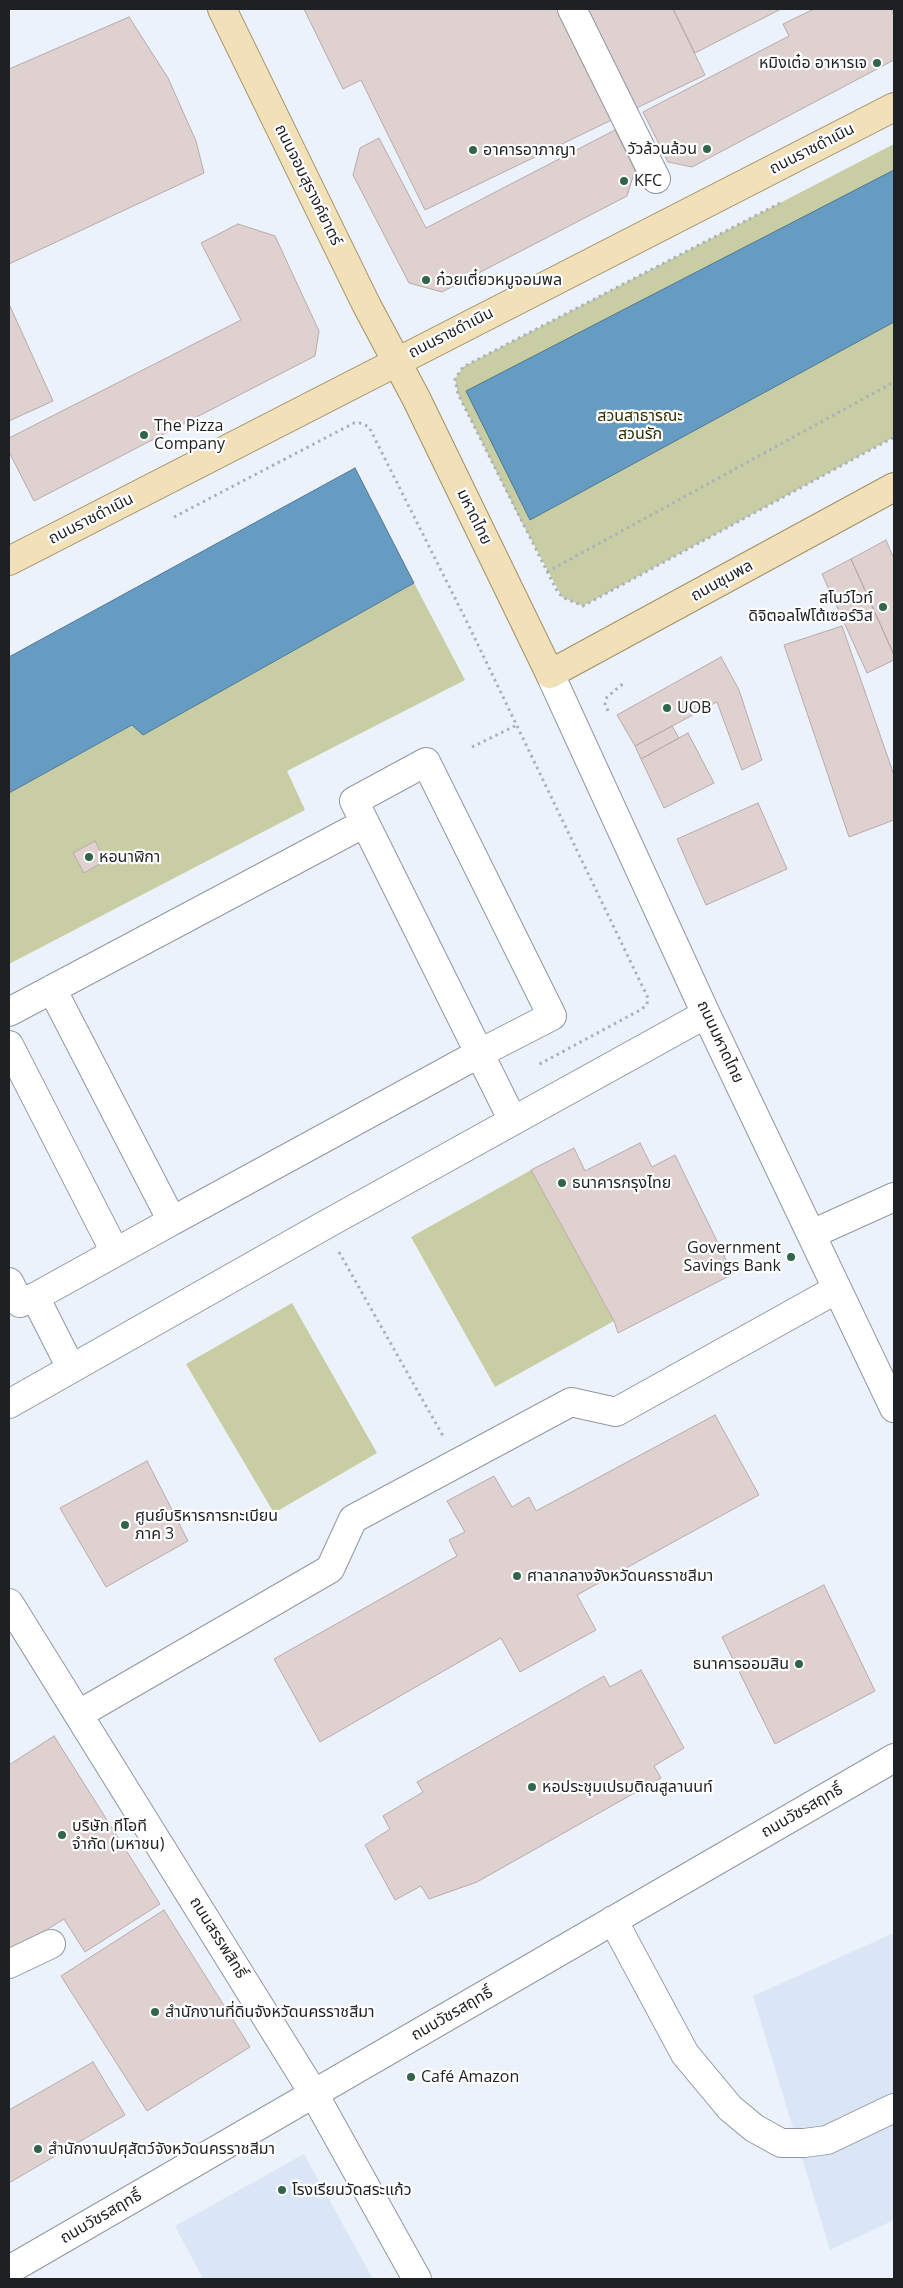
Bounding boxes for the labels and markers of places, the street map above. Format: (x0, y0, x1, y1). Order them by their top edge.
place label: หมิงเต๋อ อาหารเจ (759, 53, 867, 73)
marker: หมิงเต๋อ อาหารเจ (871, 57, 883, 69)
place label: วัวล้วนล้วน (628, 139, 697, 159)
place label: อาคารอาภาญา (483, 140, 576, 160)
marker: วัวล้วนล้วน (701, 143, 713, 155)
marker: อาคารอาภาญา (467, 144, 479, 156)
place label: KFC (634, 171, 662, 191)
marker: KFC (618, 175, 630, 187)
place label: ก๋วยเตี๋ยวหมูจอมพล (436, 270, 562, 290)
marker: ก๋วยเตี๋ยวหมูจอมพล (420, 274, 432, 286)
place label: The Pizza Company (154, 416, 225, 454)
marker: The Pizza Company (138, 429, 150, 441)
place label: สโนว์ไวท์ ดิจิตอลโฟโต้เซอร์วิส (748, 588, 873, 626)
marker: สโนว์ไวท์ ดิจิตอลโฟโต้เซอร์วิส (877, 601, 889, 613)
place label: UOB (677, 698, 711, 718)
marker: UOB (661, 702, 673, 714)
place label: หอนาฬิกา (99, 847, 160, 867)
marker: หอนาฬิกา (83, 851, 95, 863)
place label: ธนาคารกรุงไทย (572, 1173, 671, 1193)
marker: ธนาคารกรุงไทย (556, 1177, 568, 1189)
place label: Government Savings Bank (684, 1238, 781, 1276)
marker: Government Savings Bank (785, 1251, 797, 1263)
place label: ศูนย์บริหารการทะเบียน ภาค 3 (135, 1506, 278, 1544)
marker: ศูนย์บริหารการทะเบียน ภาค 3 (119, 1519, 131, 1531)
place label: ศาลากลางจังหวัดนครราชสีมา (527, 1566, 713, 1586)
marker: ศาลากลางจังหวัดนครราชสีมา (511, 1570, 523, 1582)
place label: ธนาคารออมสิน (693, 1654, 789, 1674)
marker: ธนาคารออมสิน (793, 1658, 805, 1670)
place label: หอประชุมเปรมติณสูลานนท์ (542, 1777, 713, 1797)
marker: หอประชุมเปรมติณสูลานนท์ (526, 1781, 538, 1793)
place label: บริษัท ทีโอที จำกัด (มหาชน) (72, 1816, 164, 1854)
marker: บริษัท ทีโอที จำกัด (มหาชน) (56, 1829, 68, 1841)
place label: สำนักงานที่ดินจังหวัดนครราชสีมา (165, 2002, 375, 2022)
marker: สำนักงานที่ดินจังหวัดนครราชสีมา (149, 2006, 161, 2018)
place label: Café Amazon (421, 2067, 519, 2087)
marker: Café Amazon (405, 2071, 417, 2083)
place label: สำนักงานปศุสัตว์จังหวัดนครราชสีมา (48, 2139, 275, 2159)
marker: สำนักงานปศุสัตว์จังหวัดนครราชสีมา (32, 2143, 44, 2155)
place label: โรงเรียนวัดสระแก้ว (292, 2180, 412, 2200)
marker: โรงเรียนวัดสระแก้ว (276, 2184, 288, 2196)

